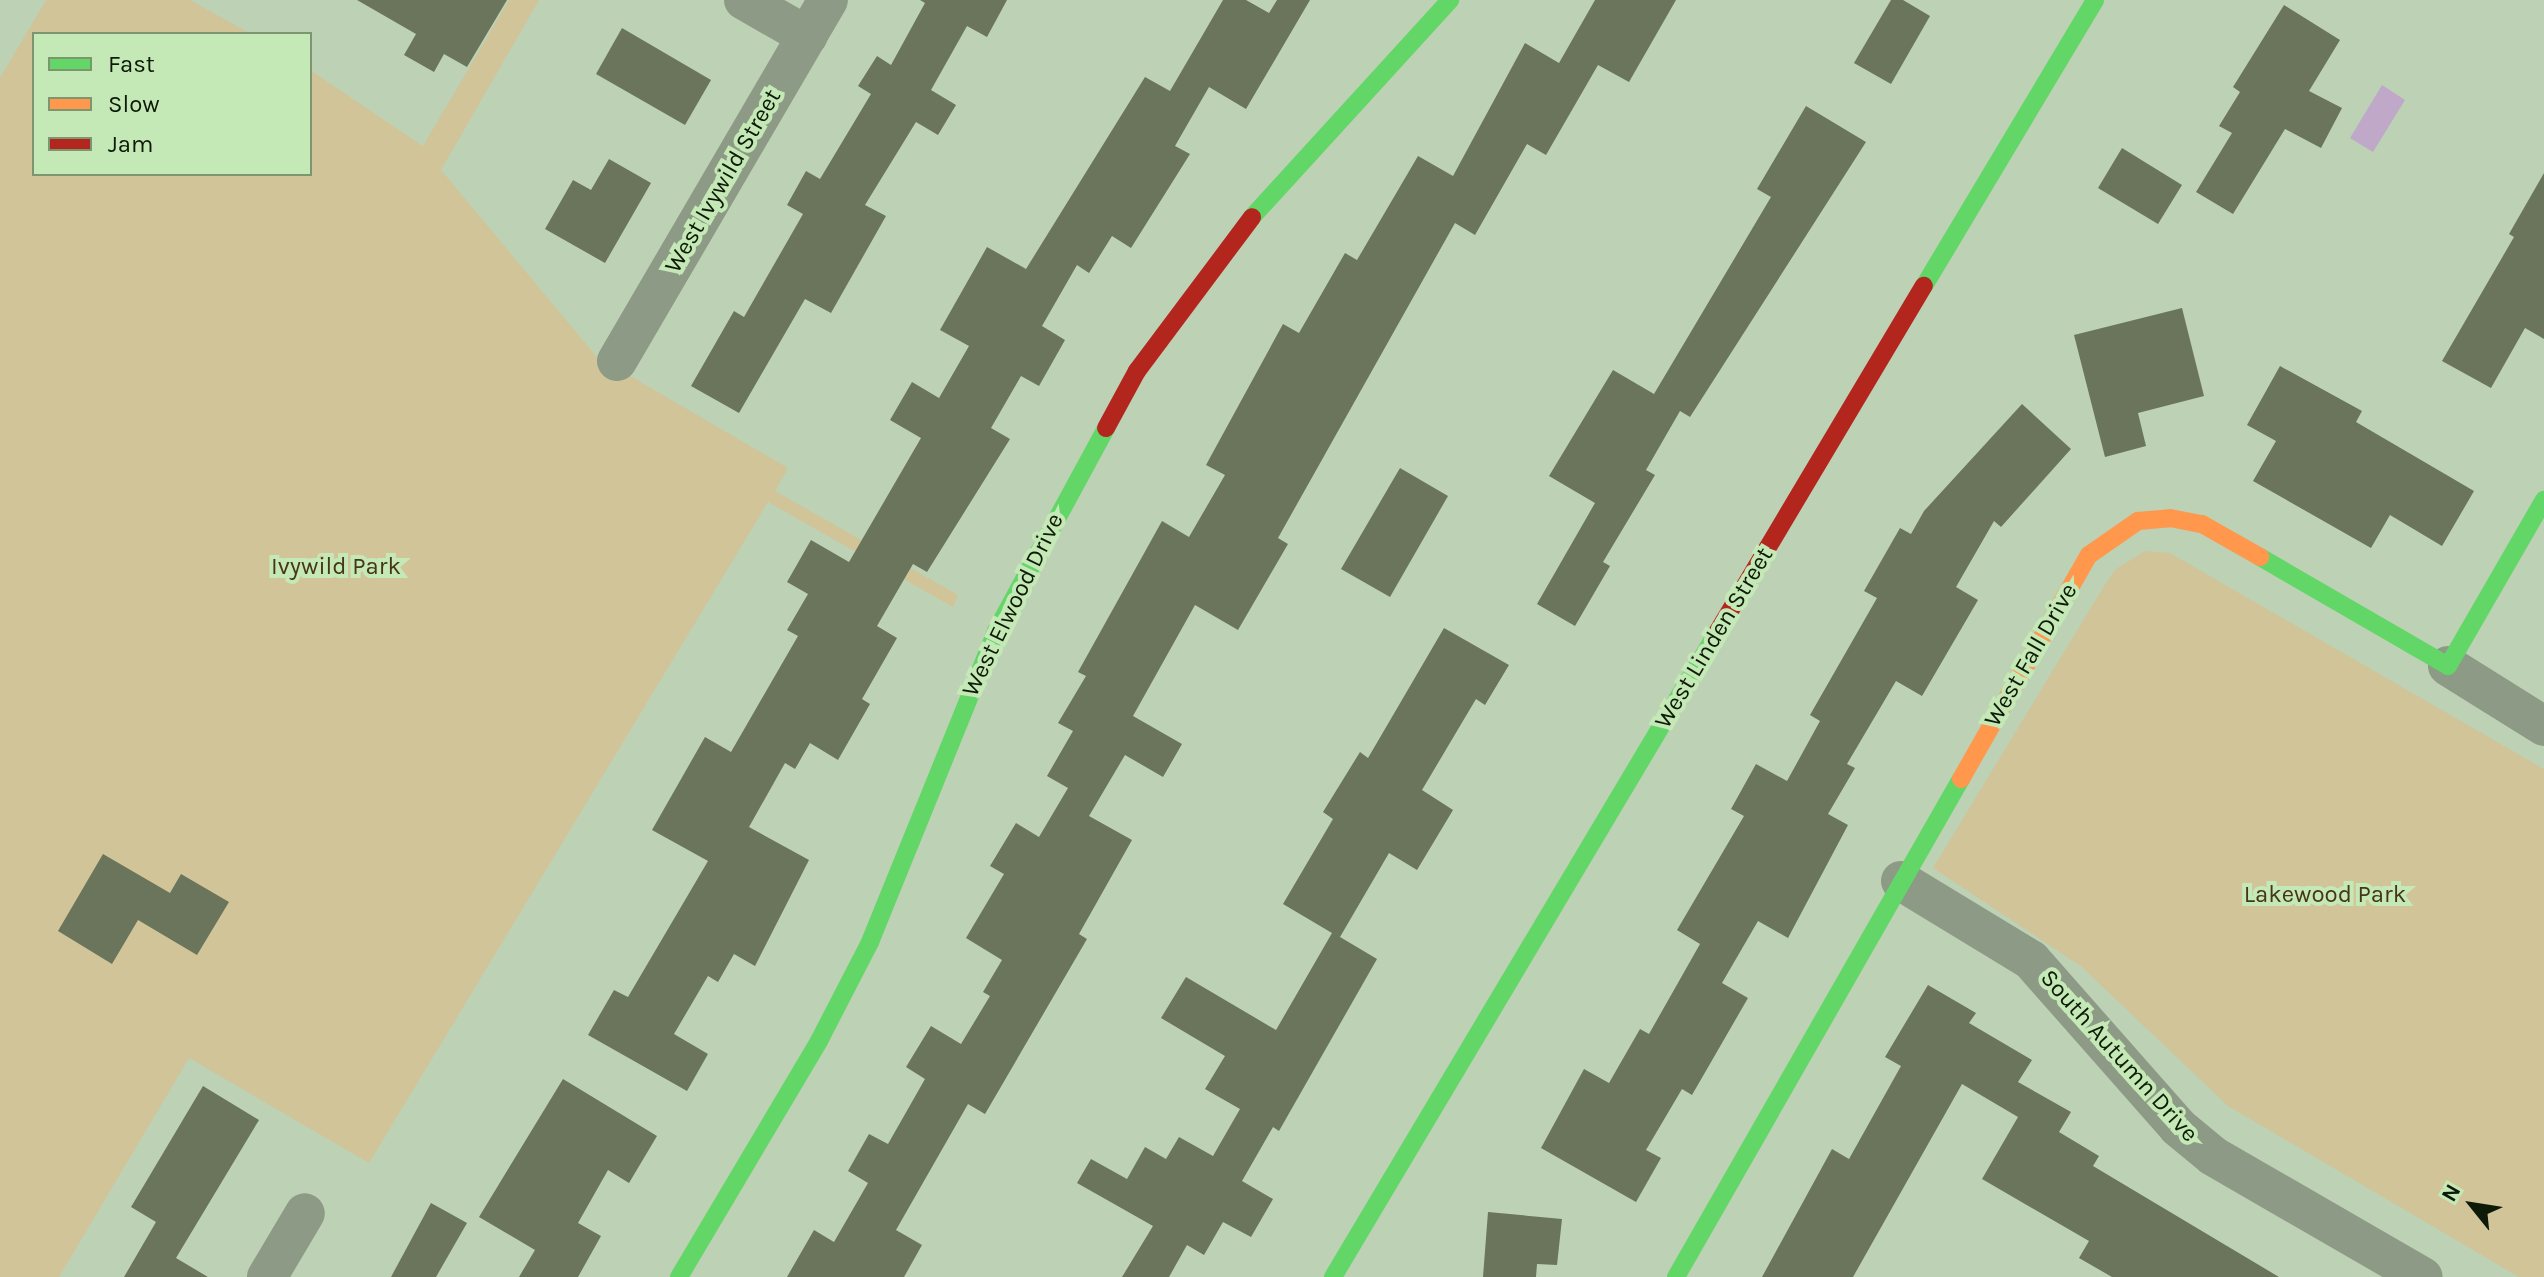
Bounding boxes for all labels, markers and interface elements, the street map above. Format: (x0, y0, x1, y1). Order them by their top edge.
legend (32, 32, 312, 176)
text: Fast (108, 50, 155, 78)
street label: West Ivywild Street (659, 84, 787, 278)
text: Slow (108, 90, 160, 118)
text: Jam (108, 130, 153, 158)
street label: West Elwood Drive (956, 509, 1070, 701)
street label: West Linden Street (1649, 542, 1779, 734)
park label: Ivywild Park (271, 553, 401, 581)
street label: West Fall Drive (1978, 578, 2084, 732)
park label: Lakewood Park (2244, 881, 2406, 909)
street label: South Autumn Drive (2034, 964, 2204, 1148)
north arrow (2432, 1165, 2512, 1245)
text: N (2436, 1180, 2466, 1206)

